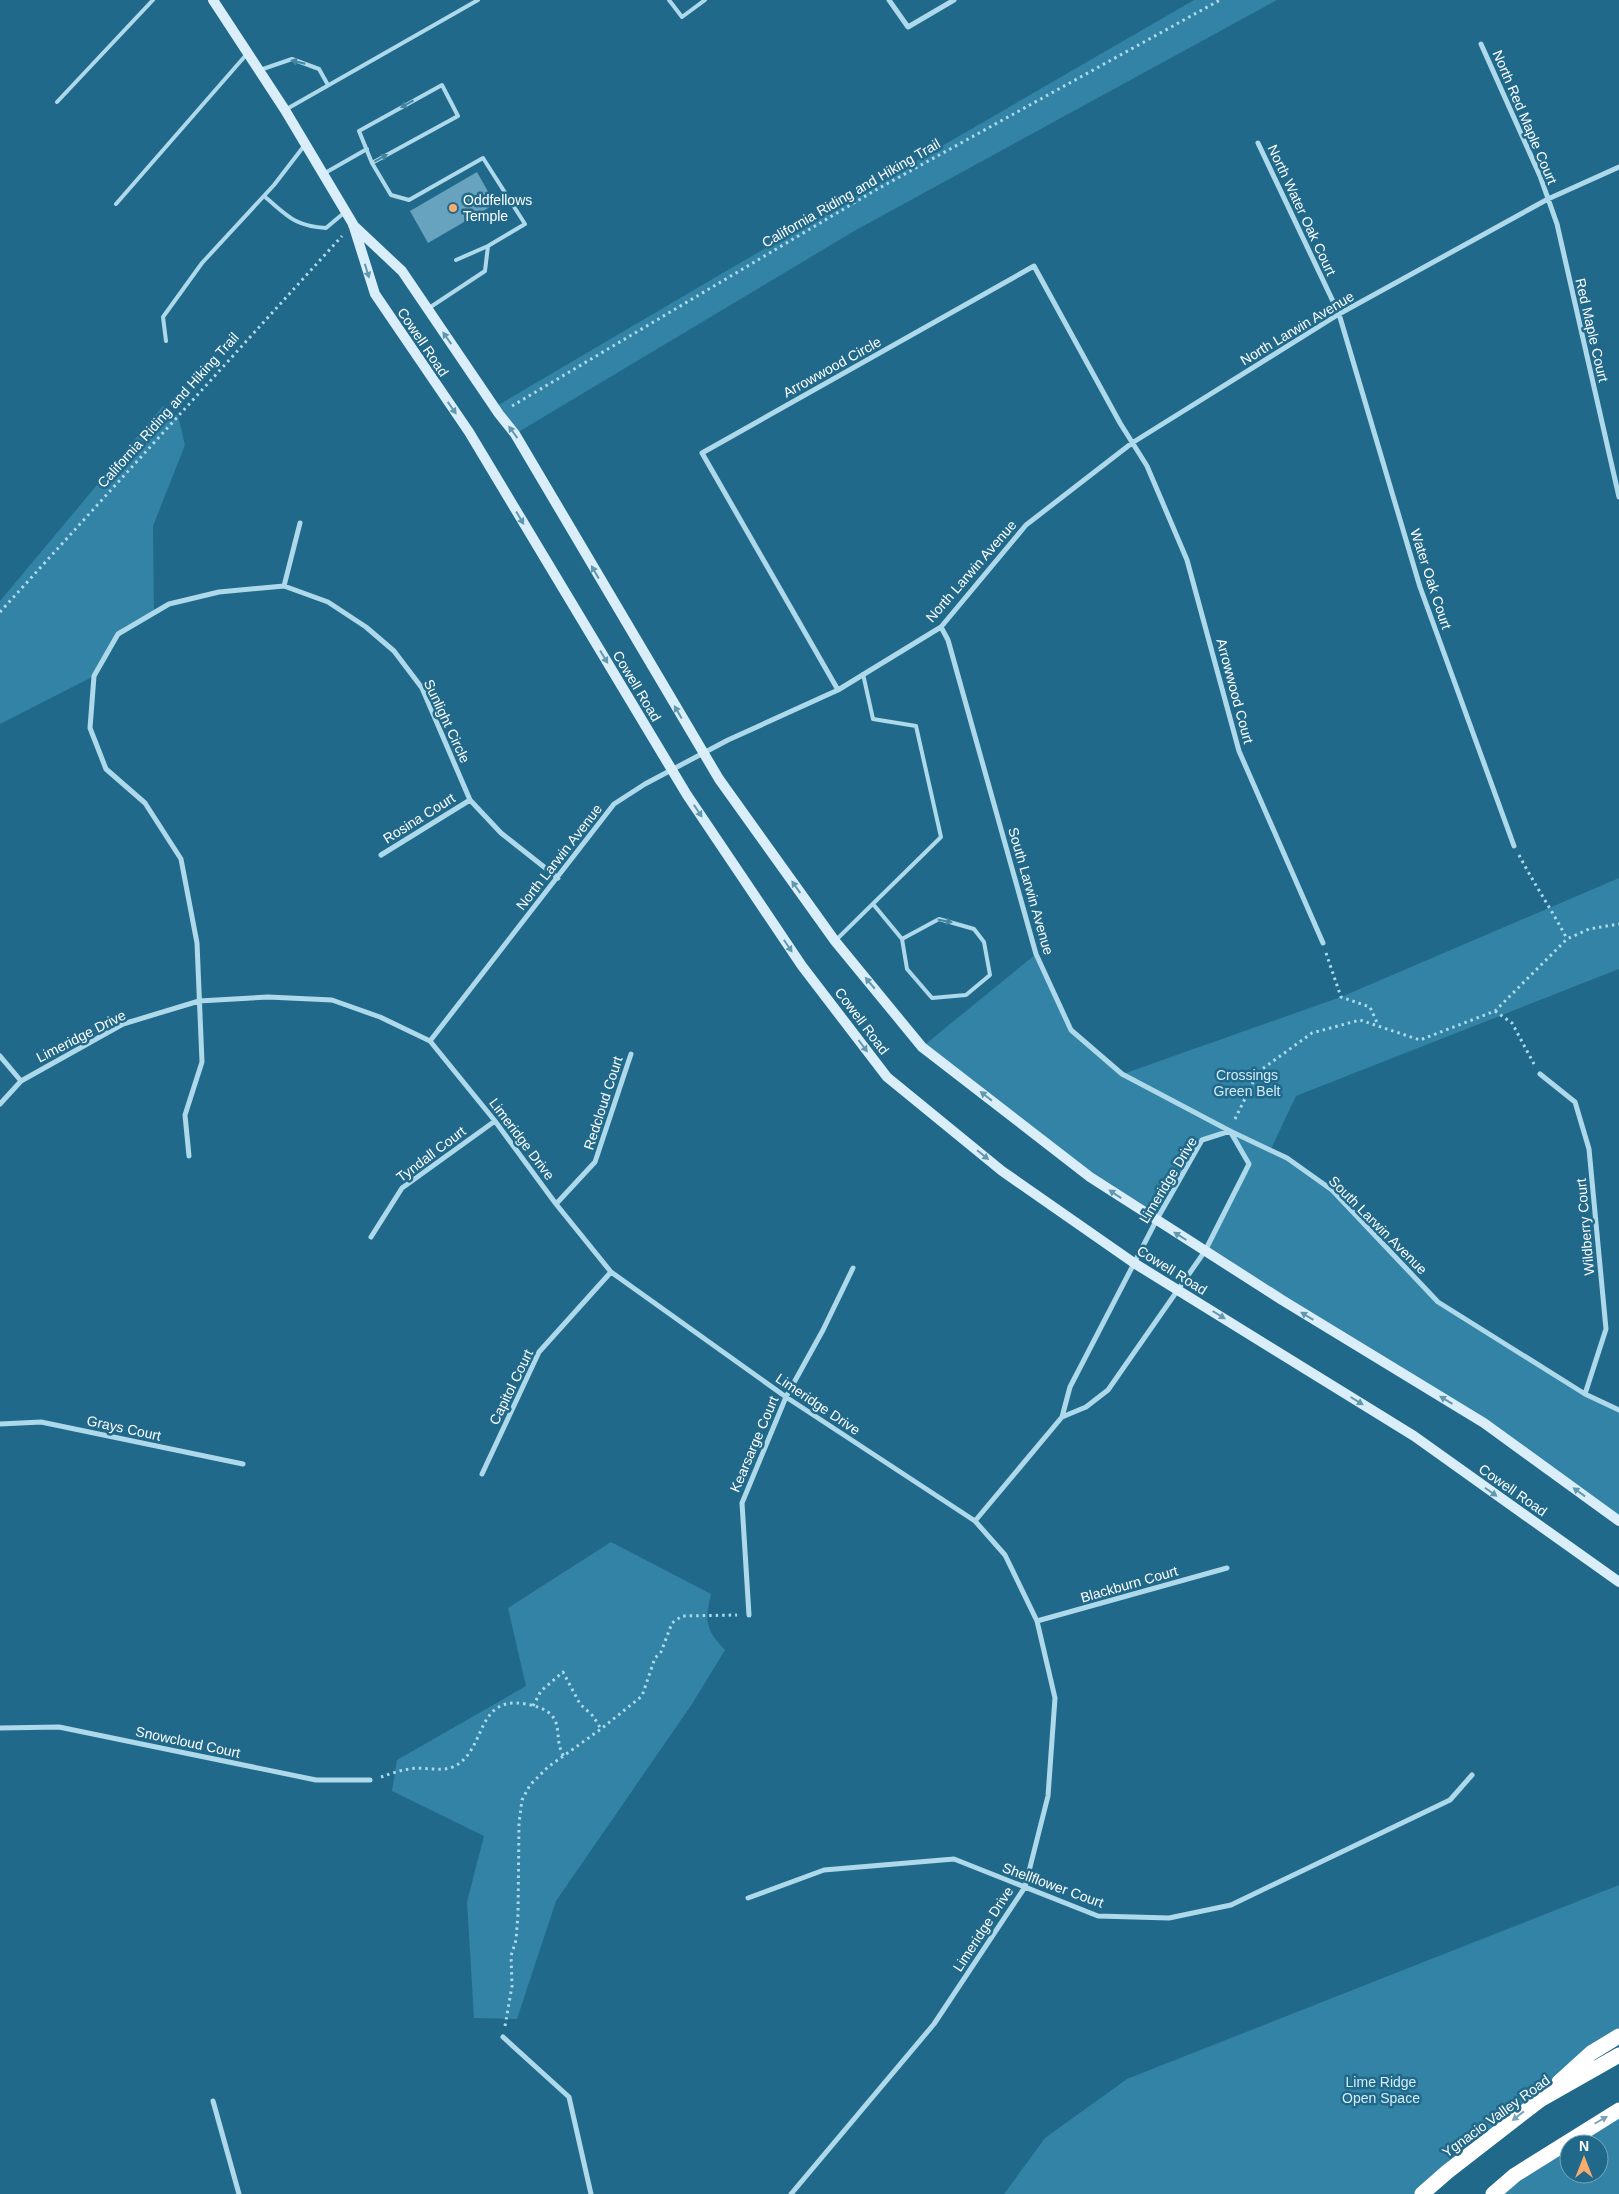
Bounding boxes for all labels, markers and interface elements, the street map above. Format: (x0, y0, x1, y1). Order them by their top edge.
street label: North Red Maple Court (1490, 48, 1561, 186)
one-way arrow (290, 58, 305, 66)
one-way arrow (400, 100, 414, 108)
street label: California Riding and Hiking Trail (759, 135, 943, 251)
street label: North Water Oak Court (1265, 142, 1339, 278)
one-way arrow (374, 154, 389, 162)
place label: Oddfellows Temple (463, 192, 532, 224)
marker: Oddfellows Temple (447, 202, 459, 214)
one-way arrow (364, 263, 372, 278)
street label: Red Maple Court (1572, 277, 1612, 383)
street label: North Larwin Avenue (1237, 288, 1357, 368)
street label: Cowell Road (394, 305, 452, 379)
street label: California Riding and Hiking Trail (94, 329, 242, 491)
one-way arrow (442, 332, 453, 345)
street label: Arrowwood Circle (780, 333, 884, 401)
one-way arrow (447, 401, 457, 415)
one-way arrow (508, 425, 518, 439)
one-way arrow (516, 511, 525, 524)
street label: North Larwin Avenue (922, 517, 1020, 625)
street label: Water Oak Court (1407, 527, 1455, 631)
one-way arrow (591, 565, 600, 578)
street label: Arrowwood Court (1213, 637, 1257, 745)
street label: Cowell Road (610, 648, 664, 724)
one-way arrow (599, 651, 608, 664)
street label: Sunlight Circle (421, 677, 473, 765)
one-way arrow (673, 706, 682, 719)
street label: Rosina Court (380, 790, 458, 846)
street label: North Larwin Avenue (513, 801, 605, 913)
one-way arrow (693, 804, 703, 818)
street label: South Larwin Avenue (1005, 825, 1057, 957)
one-way arrow (791, 880, 801, 894)
one-way arrow (938, 918, 954, 926)
one-way arrow (784, 939, 793, 953)
one-way arrow (864, 977, 875, 990)
street label: Cowell Road (832, 984, 892, 1058)
street label: Limeridge Drive (34, 1007, 128, 1065)
one-way arrow (858, 1039, 869, 1052)
street label: Redcloud Court (580, 1054, 626, 1152)
park label: Crossings Green Belt (1214, 1067, 1281, 1099)
one-way arrow (979, 1091, 993, 1101)
street label: Limeridge Drive (486, 1095, 558, 1183)
street label: Tyndall Court (393, 1123, 469, 1185)
street label: Limeridge Drive (1136, 1134, 1200, 1226)
one-way arrow (976, 1150, 989, 1161)
street label: South Larwin Avenue (1326, 1173, 1430, 1277)
street label: Wildberry Court (1573, 1178, 1597, 1276)
one-way arrow (1109, 1189, 1122, 1199)
one-way arrow (1174, 1231, 1187, 1241)
street label: Cowell Road (1134, 1242, 1210, 1298)
one-way arrow (1212, 1311, 1225, 1320)
one-way arrow (1300, 1311, 1314, 1320)
street label: Capitol Court (486, 1347, 536, 1427)
street label: Limeridge Drive (773, 1370, 863, 1438)
street label: Kearsarge Court (727, 1393, 781, 1494)
one-way arrow (1350, 1396, 1363, 1405)
one-way arrow (1439, 1396, 1452, 1405)
street label: Grays Court (85, 1412, 163, 1444)
street label: Cowell Road (1476, 1461, 1550, 1519)
one-way arrow (1485, 1486, 1498, 1496)
one-way arrow (1573, 1488, 1586, 1498)
street label: Blackburn Court (1079, 1562, 1180, 1606)
street label: Snowcloud Court (134, 1723, 242, 1761)
street label: Shellflower Court (1000, 1859, 1106, 1911)
street label: Limeridge Drive (950, 1883, 1017, 1974)
street label: Ygnacio Valley Road (1439, 2072, 1553, 2160)
park label: Lime Ridge Open Space (1342, 2074, 1420, 2106)
one-way arrow (1512, 2111, 1525, 2122)
one-way arrow (1594, 2116, 1607, 2125)
north arrow (1559, 2134, 1609, 2184)
text: N (1579, 2138, 1589, 2154)

